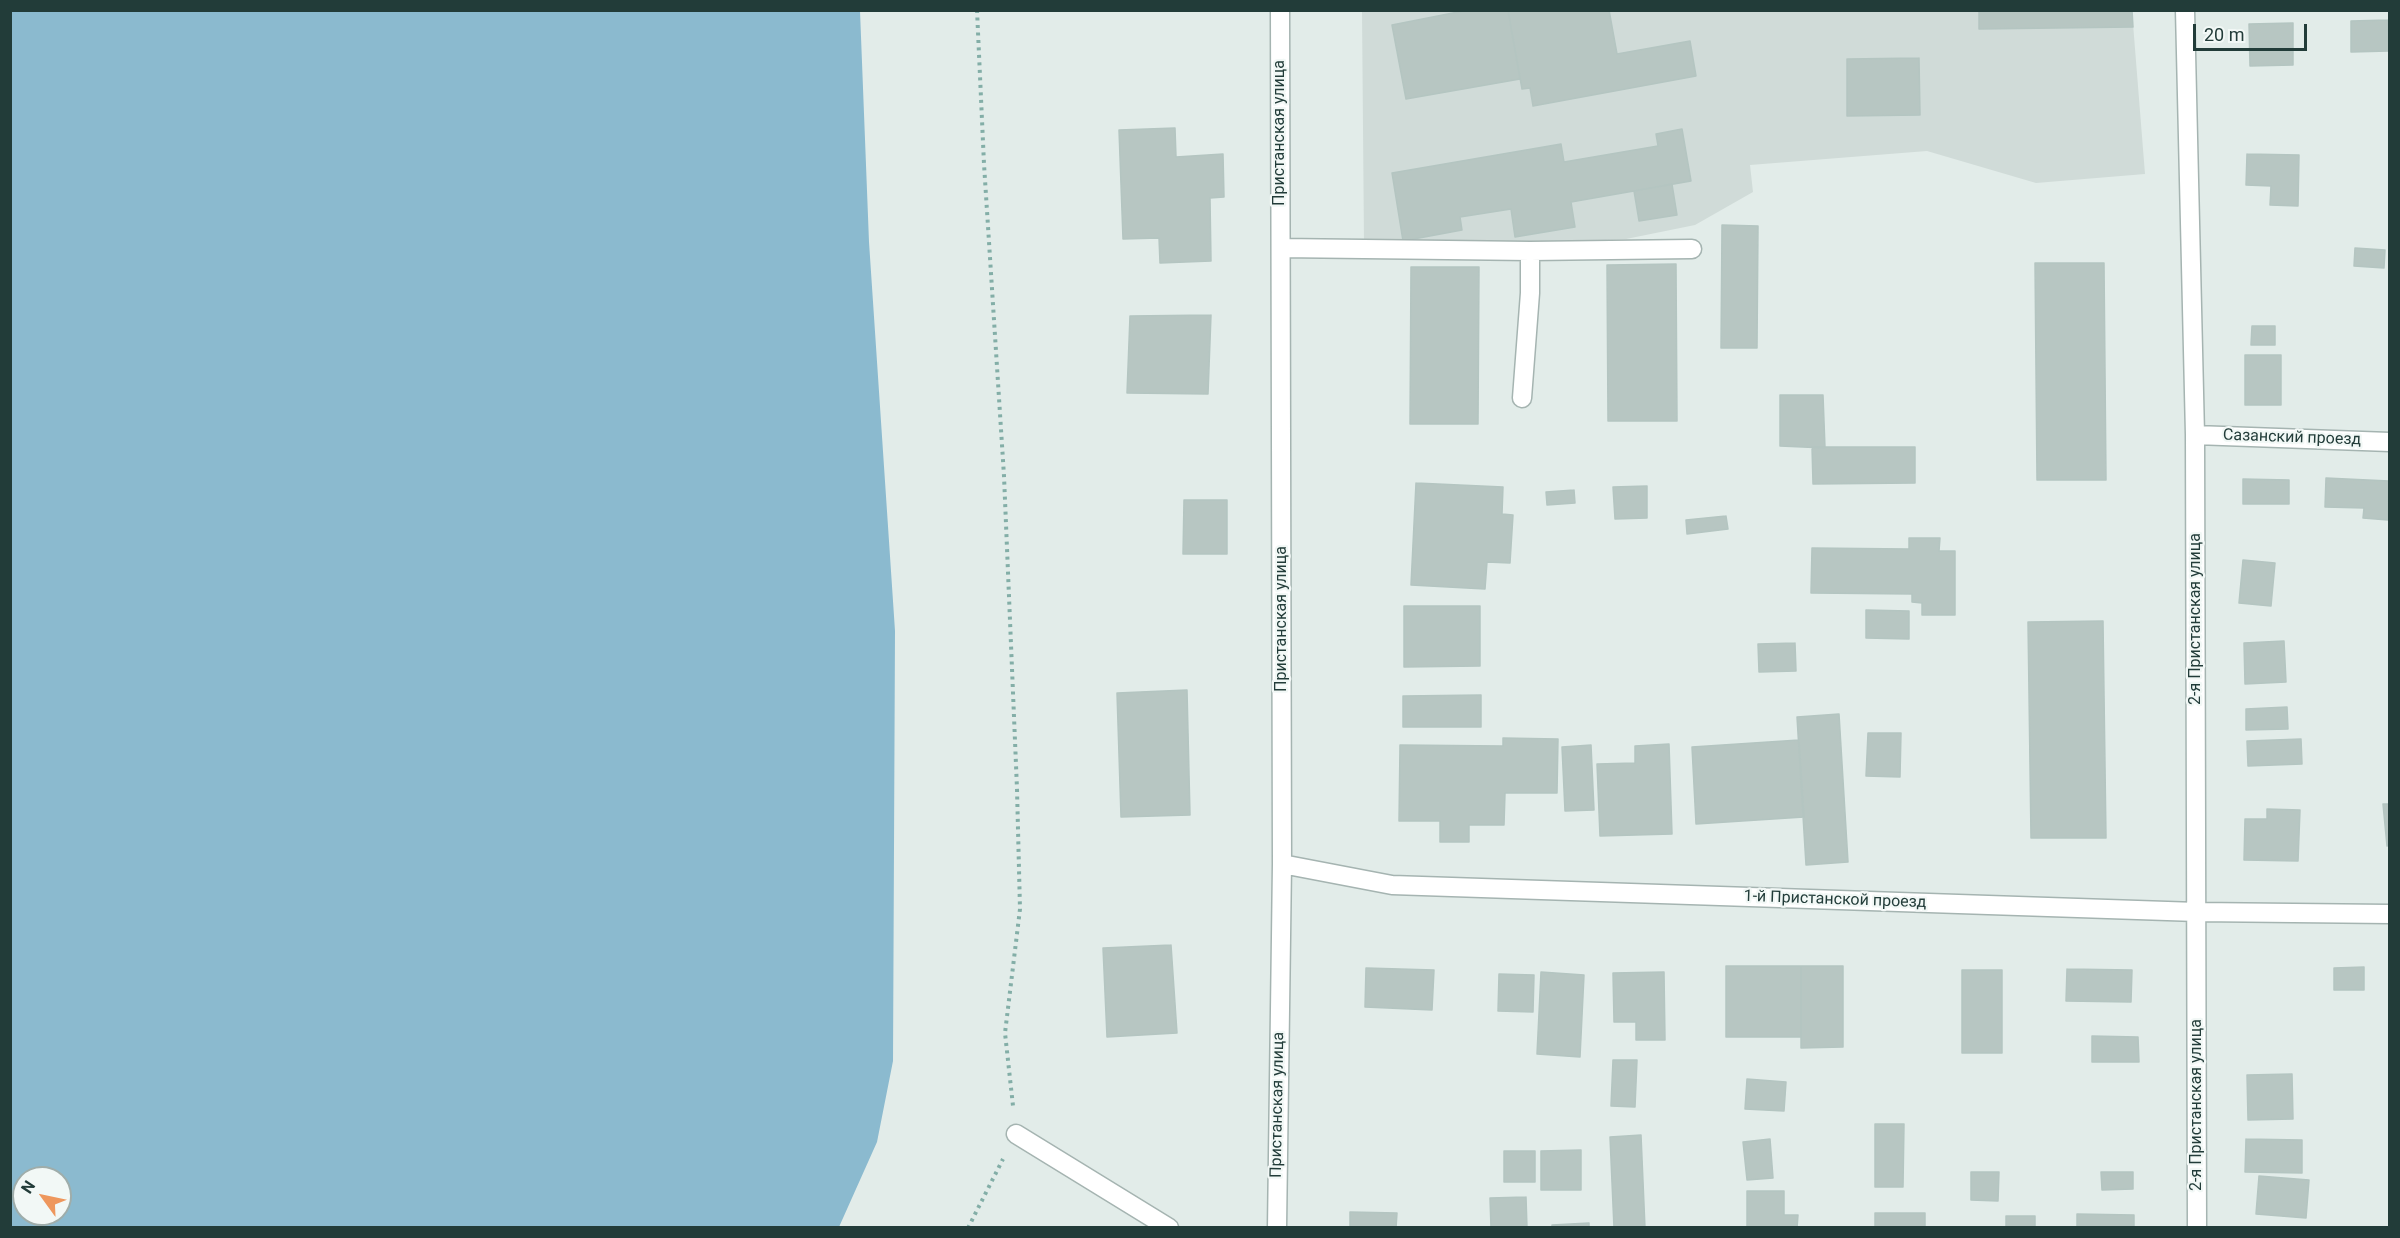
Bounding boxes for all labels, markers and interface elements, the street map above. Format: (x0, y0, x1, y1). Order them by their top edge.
scale bar (2196, 12, 2310, 50)
text: 20 m (2204, 24, 2244, 45)
street label: Пристанская улица (1270, 60, 1290, 206)
street label: Сазанский проезд (2223, 426, 2361, 450)
street label: 2-я Пристанская улица (2186, 533, 2206, 705)
street label: Пристанская улица (1272, 546, 1292, 692)
street label: 1-й Пристанской проезд (1743, 887, 1927, 913)
street label: 2-я Пристанская улица (2187, 1019, 2207, 1191)
street label: Пристанская улица (1267, 1032, 1289, 1178)
north arrow (12, 1166, 72, 1226)
text: N (17, 1177, 39, 1197)

